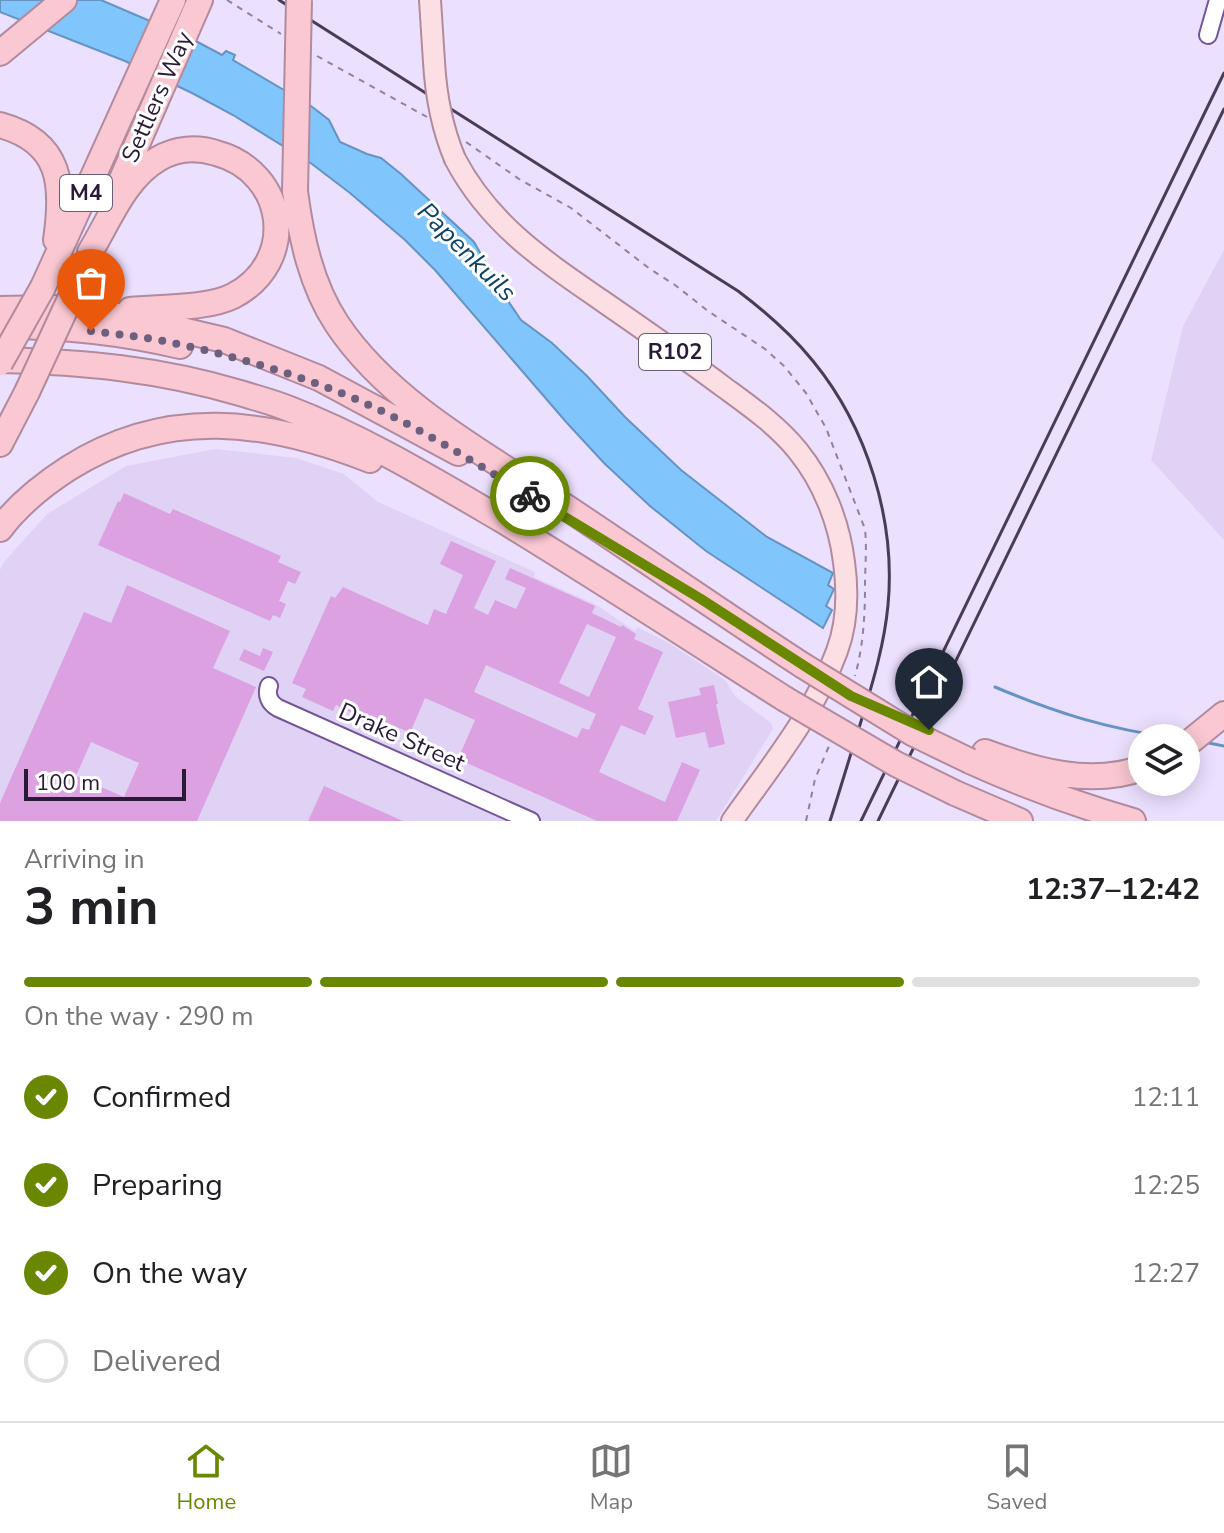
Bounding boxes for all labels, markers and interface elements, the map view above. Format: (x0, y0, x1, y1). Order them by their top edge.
street label: Settlers Way (114, 26, 200, 167)
road number: M4 (60, 175, 112, 211)
water label: Papenkuils (410, 195, 524, 309)
pin (57, 249, 125, 331)
icon: bag (69, 261, 113, 305)
road number: R102 (639, 334, 711, 370)
courier (490, 456, 570, 536)
icon: bike (508, 474, 552, 518)
pin (895, 648, 963, 730)
icon: home (907, 660, 951, 704)
street label: Drake Street (334, 695, 471, 779)
map controls (1128, 724, 1200, 796)
button: layers (1128, 724, 1200, 796)
scale bar (24, 765, 186, 801)
text: 100 m (36, 768, 100, 798)
text: Arriving in (24, 842, 145, 877)
text: 12:37–12:42 (1026, 869, 1200, 910)
text: 3 min (24, 871, 159, 942)
text: On the way · 290 m (24, 999, 253, 1034)
icon: check (24, 1075, 68, 1119)
text: Confirmed (92, 1077, 232, 1118)
text: 12:11 (1132, 1080, 1200, 1115)
icon: check (24, 1163, 68, 1207)
text: Preparing (92, 1165, 223, 1206)
text: 12:25 (1132, 1168, 1200, 1203)
icon: check (24, 1251, 68, 1295)
text: On the way (92, 1253, 247, 1294)
text: 12:27 (1132, 1256, 1200, 1291)
text: Delivered (92, 1341, 221, 1382)
tab: Home (177, 1439, 236, 1517)
tab: Map (589, 1439, 633, 1517)
tab: Saved (987, 1439, 1047, 1517)

